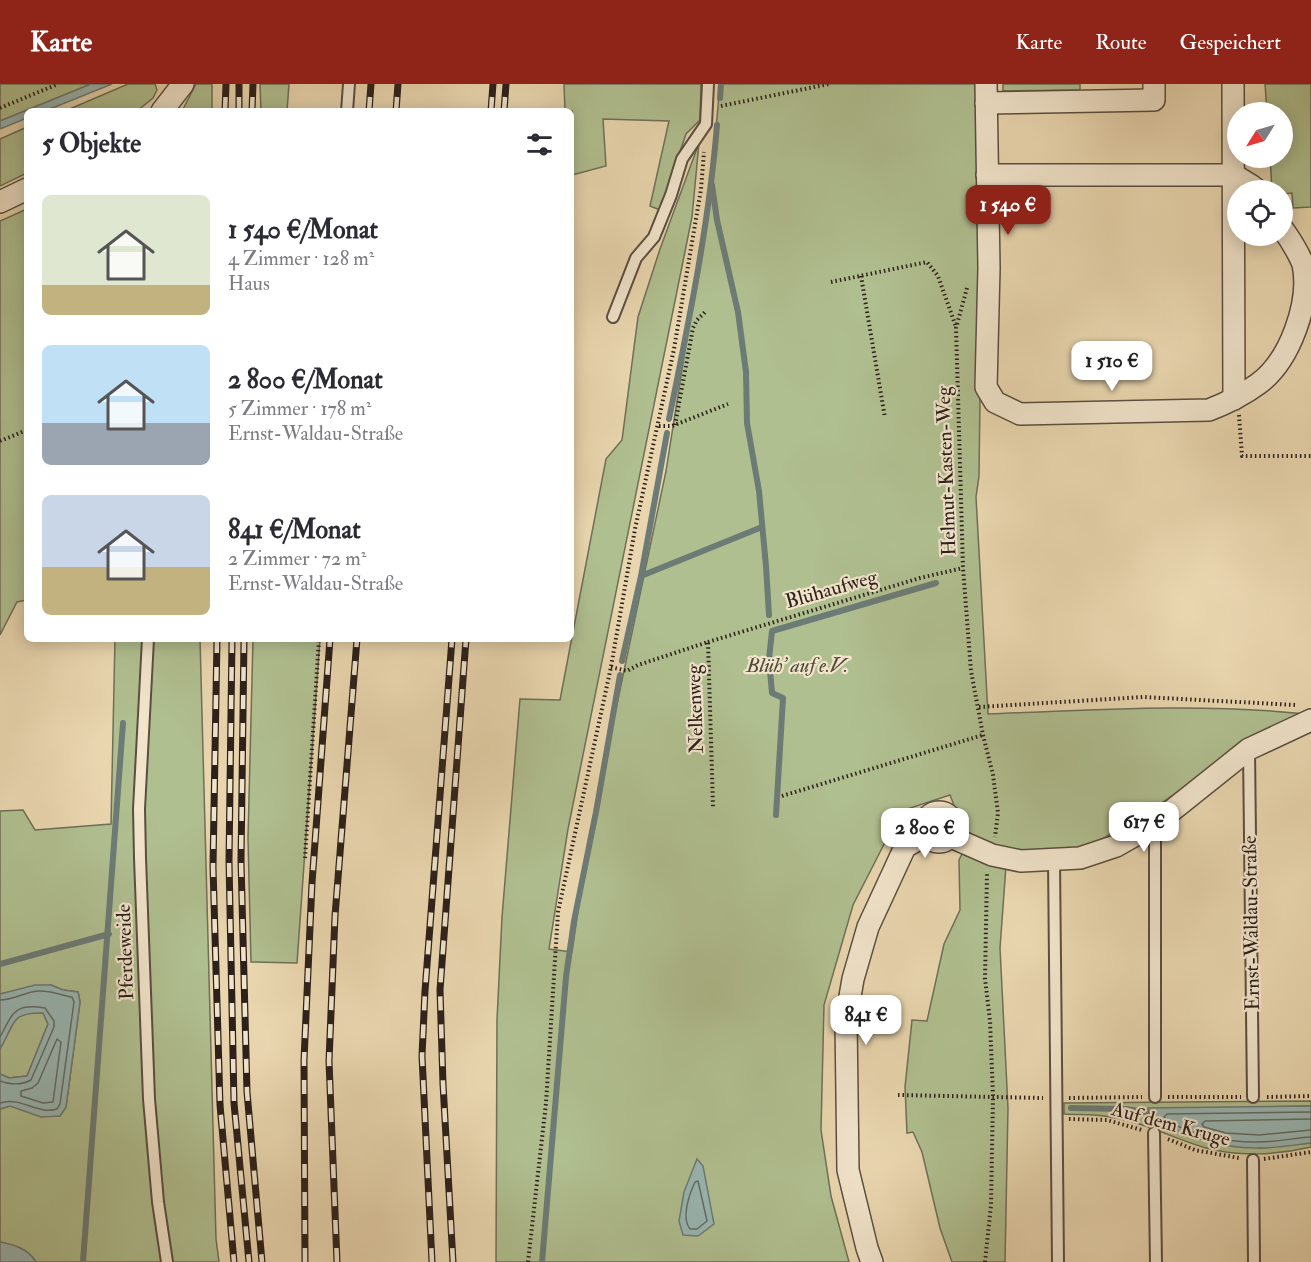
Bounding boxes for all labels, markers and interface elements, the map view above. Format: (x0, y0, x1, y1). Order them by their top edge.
text: Karte (30, 25, 92, 60)
text: Karte (1016, 29, 1062, 56)
text: Route (1095, 29, 1147, 56)
text: Gespeichert (1180, 29, 1281, 56)
north arrow (1227, 102, 1293, 168)
map controls (1227, 102, 1293, 246)
text: 5 Objekte (42, 128, 141, 160)
icon: filters (523, 128, 556, 161)
button: locate (1227, 180, 1293, 246)
pin: 1 540 € (953, 185, 1063, 236)
text: 1 540 € (980, 192, 1036, 217)
text: 1 540 €/Monat (228, 214, 378, 246)
icon: home (90, 219, 162, 291)
text: 4 Zimmer · 128 m² (228, 246, 374, 271)
text: Haus (228, 271, 270, 296)
pin: 1 510 € (1057, 341, 1167, 392)
text: 1 510 € (1085, 348, 1139, 373)
text: 2 800 €/Monat (228, 364, 383, 396)
icon: home (90, 369, 162, 441)
street label: Helmut-Kasten-Weg (931, 385, 961, 556)
text: 5 Zimmer · 178 m² (228, 396, 372, 421)
text: Ernst-Waldau-Straße (228, 421, 403, 446)
text: 841 €/Monat (228, 514, 361, 546)
icon: home (90, 519, 162, 591)
text: 2 Zimmer · 72 m² (228, 546, 366, 571)
street label: Blühaufweg (782, 564, 881, 614)
text: Ernst-Waldau-Straße (228, 571, 403, 596)
park label: Blüh' auf e.V. (745, 653, 850, 678)
street label: Nelkenweg (681, 663, 709, 754)
pin: 617 € (1102, 802, 1186, 853)
pin: 2 800 € (870, 808, 980, 859)
text: 617 € (1123, 809, 1165, 834)
text: 2 800 € (895, 815, 955, 840)
street label: Ernst-Waldau-Straße (1237, 835, 1265, 1011)
street label: Pferdeweide (111, 904, 139, 1000)
pin: 841 € (824, 995, 908, 1046)
text: 841 € (844, 1002, 888, 1027)
street label: Auf dem Kruge (1108, 1096, 1233, 1152)

